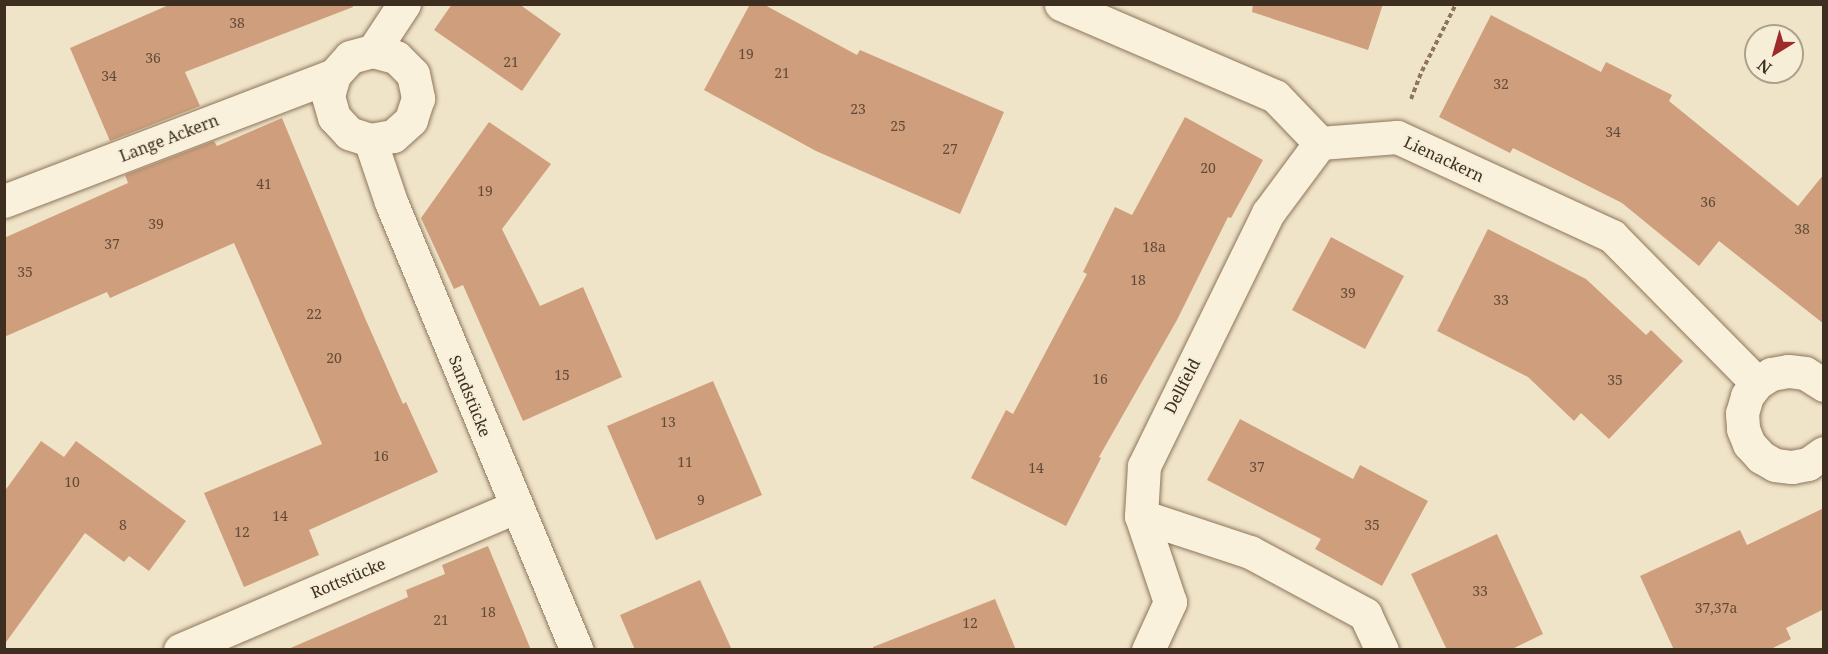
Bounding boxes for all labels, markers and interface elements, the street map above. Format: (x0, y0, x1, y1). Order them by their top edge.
house number: 38 (229, 15, 245, 31)
north arrow (1744, 24, 1804, 84)
house number: 19 (738, 46, 754, 62)
house number: 36 (145, 50, 161, 66)
house number: 21 (503, 54, 519, 70)
text: N (1753, 54, 1776, 79)
house number: 21 (774, 65, 790, 81)
house number: 34 (101, 68, 117, 84)
house number: 32 (1493, 76, 1509, 92)
house number: 23 (850, 101, 866, 117)
street label: Lange Ackern (117, 110, 221, 166)
house number: 25 (890, 118, 906, 134)
house number: 34 (1605, 124, 1621, 140)
street label: Lienackern (1401, 132, 1487, 186)
house number: 27 (942, 141, 958, 157)
house number: 20 (1200, 160, 1216, 176)
house number: 41 (256, 176, 272, 192)
house number: 19 (477, 183, 493, 199)
house number: 36 (1700, 194, 1716, 210)
house number: 39 (148, 216, 164, 232)
house number: 38 (1794, 221, 1810, 237)
house number: 37 (104, 236, 120, 252)
house number: 18a (1142, 239, 1166, 255)
house number: 35 (17, 264, 33, 280)
house number: 18 (1130, 272, 1146, 288)
house number: 39 (1340, 285, 1356, 301)
house number: 33 (1493, 292, 1509, 308)
house number: 22 (306, 306, 322, 322)
house number: 20 (326, 350, 342, 366)
street label: Sandstücke (445, 352, 495, 440)
street label: Dellfeld (1160, 355, 1204, 417)
house number: 15 (554, 367, 570, 383)
house number: 16 (1092, 371, 1108, 387)
house number: 35 (1607, 372, 1623, 388)
house number: 13 (660, 414, 676, 430)
house number: 16 (373, 448, 389, 464)
house number: 11 (677, 454, 693, 470)
house number: 37 (1249, 459, 1265, 475)
house number: 14 (1028, 460, 1044, 476)
house number: 10 (64, 474, 80, 490)
house number: 9 (697, 492, 705, 508)
house number: 14 (272, 508, 288, 524)
house number: 8 (119, 517, 127, 533)
house number: 35 (1364, 517, 1380, 533)
house number: 12 (234, 524, 250, 540)
street label: Rottstücke (308, 554, 388, 602)
house number: 33 (1472, 583, 1488, 599)
house number: 37,37a (1695, 600, 1737, 616)
house number: 18 (480, 604, 496, 620)
house number: 21 (433, 612, 449, 628)
house number: 12 (962, 615, 978, 631)

